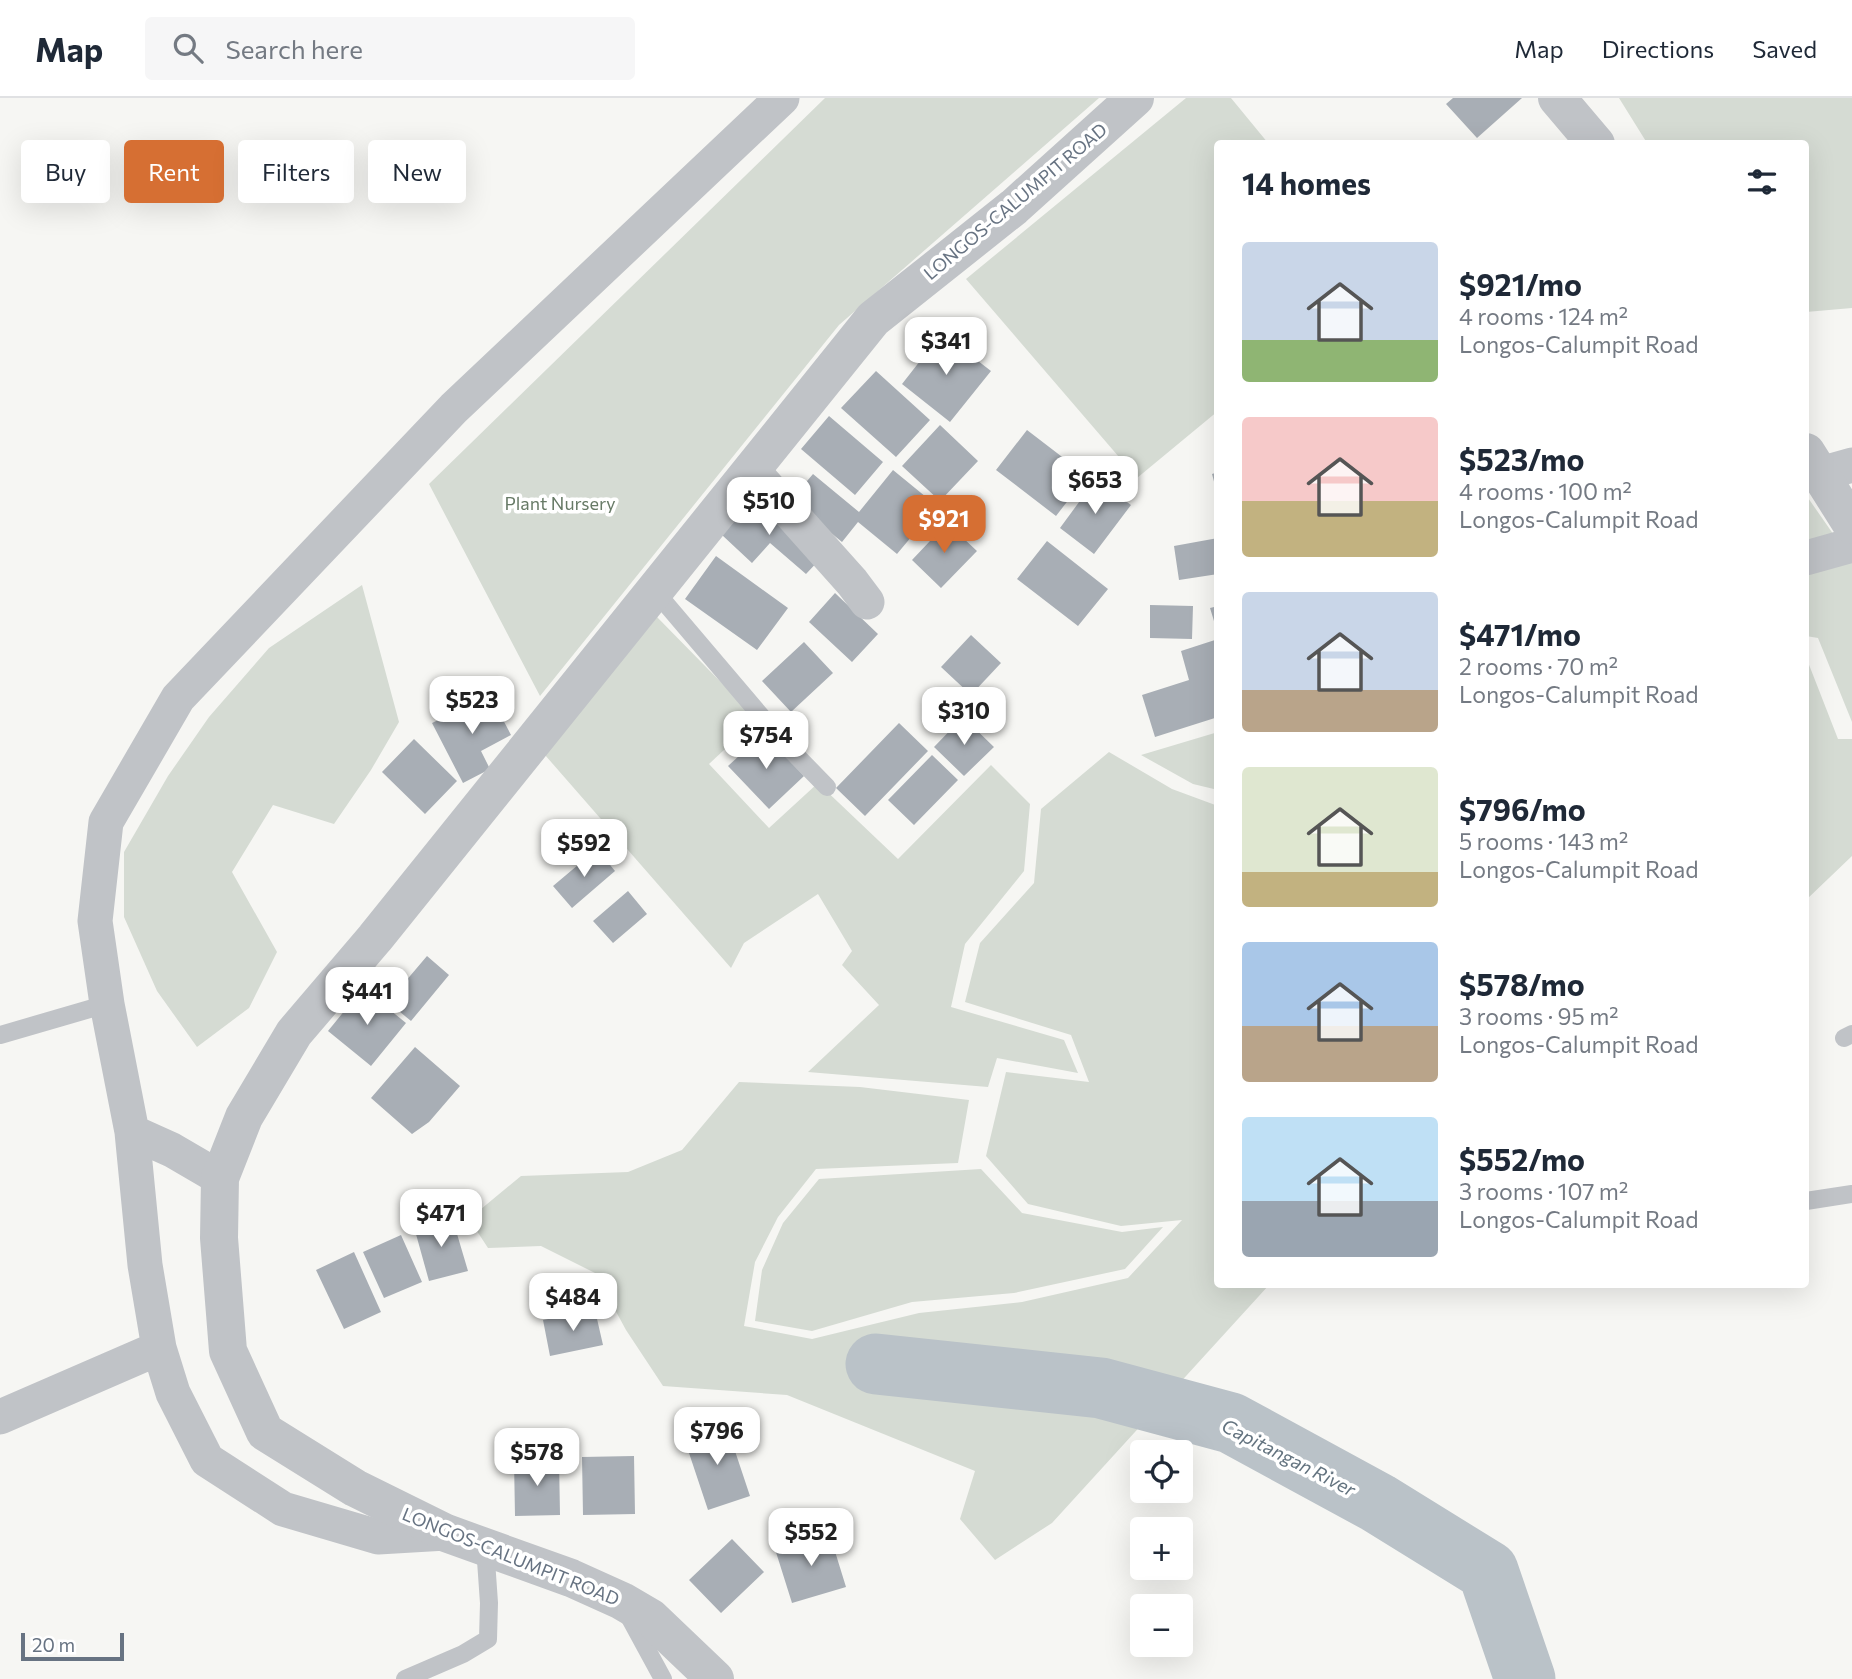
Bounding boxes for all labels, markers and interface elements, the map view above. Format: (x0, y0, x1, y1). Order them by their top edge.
search box (145, 17, 635, 80)
text: Map (35, 28, 103, 69)
icon: search (169, 29, 207, 67)
text: Search here (225, 33, 363, 64)
text: Map (1514, 34, 1564, 63)
text: Directions (1602, 34, 1714, 63)
text: Saved (1752, 34, 1817, 63)
street label: LONGOS-CALUMPIT ROAD (919, 118, 1111, 284)
chip: Buy (21, 140, 110, 203)
chip: Rent (124, 140, 224, 203)
chip: Filters (238, 140, 354, 203)
chip: New (368, 140, 466, 203)
icon: filters (1743, 163, 1781, 201)
text: 14 homes (1242, 164, 1371, 201)
text: $921/mo (1459, 265, 1582, 302)
icon: home (1298, 270, 1382, 354)
text: 4 rooms · 124 m² (1459, 302, 1628, 330)
pin: $341 (905, 317, 987, 377)
text: $341 (921, 326, 971, 354)
text: Longos-Calumpit Road (1459, 330, 1699, 358)
text: $523/mo (1459, 440, 1584, 477)
icon: home (1298, 445, 1382, 529)
pin: $653 (1054, 456, 1136, 516)
text: $653 (1068, 465, 1122, 493)
text: 4 rooms · 100 m² (1459, 477, 1632, 505)
pin: $510 (728, 478, 810, 537)
text: $510 (743, 486, 795, 514)
park label: Plant Nursery (504, 492, 616, 514)
pin: $921 (903, 496, 985, 555)
text: $921 (919, 504, 969, 532)
text: Longos-Calumpit Road (1459, 505, 1699, 533)
text: $471/mo (1459, 615, 1581, 652)
icon: home (1298, 620, 1382, 704)
text: 2 rooms · 70 m² (1459, 652, 1618, 680)
pin: $523 (431, 676, 513, 736)
text: Longos-Calumpit Road (1459, 680, 1699, 708)
text: $523 (445, 685, 499, 713)
pin: $310 (923, 688, 1005, 747)
text: $310 (938, 696, 990, 724)
pin: $754 (725, 712, 807, 771)
text: $754 (739, 720, 793, 748)
text: $796/mo (1459, 790, 1586, 827)
icon: home (1298, 795, 1382, 879)
pin: $592 (543, 820, 625, 879)
text: 5 rooms · 143 m² (1459, 827, 1628, 855)
text: $592 (557, 828, 611, 856)
text: Longos-Calumpit Road (1459, 855, 1699, 883)
text: $578/mo (1459, 965, 1585, 1002)
pin: $441 (326, 968, 408, 1027)
icon: home (1298, 970, 1382, 1054)
text: $441 (341, 976, 393, 1004)
text: 3 rooms · 95 m² (1459, 1002, 1618, 1030)
text: Longos-Calumpit Road (1459, 1030, 1699, 1058)
text: $552/mo (1459, 1140, 1585, 1177)
icon: home (1298, 1145, 1382, 1229)
text: 3 rooms · 107 m² (1459, 1177, 1628, 1205)
pin: $471 (400, 1190, 482, 1249)
text: $471 (416, 1198, 466, 1226)
text: Longos-Calumpit Road (1459, 1205, 1699, 1233)
pin: $484 (532, 1274, 614, 1333)
text: $484 (545, 1282, 601, 1310)
pin: $796 (676, 1408, 758, 1467)
water label: Capitangan River (1218, 1413, 1361, 1501)
text: $796 (690, 1416, 744, 1444)
pin: $578 (496, 1428, 578, 1488)
text: $578 (510, 1437, 564, 1465)
map controls (1130, 1440, 1193, 1657)
button: locate (1130, 1440, 1193, 1503)
street label: LONGOS-CALUMPIT ROAD (399, 1502, 623, 1610)
pin: $552 (770, 1508, 852, 1568)
text: $552 (784, 1517, 838, 1545)
button: + (1130, 1517, 1193, 1580)
button: − (1130, 1594, 1193, 1657)
scale bar (21, 1630, 124, 1662)
text: 20 m (32, 1633, 75, 1656)

